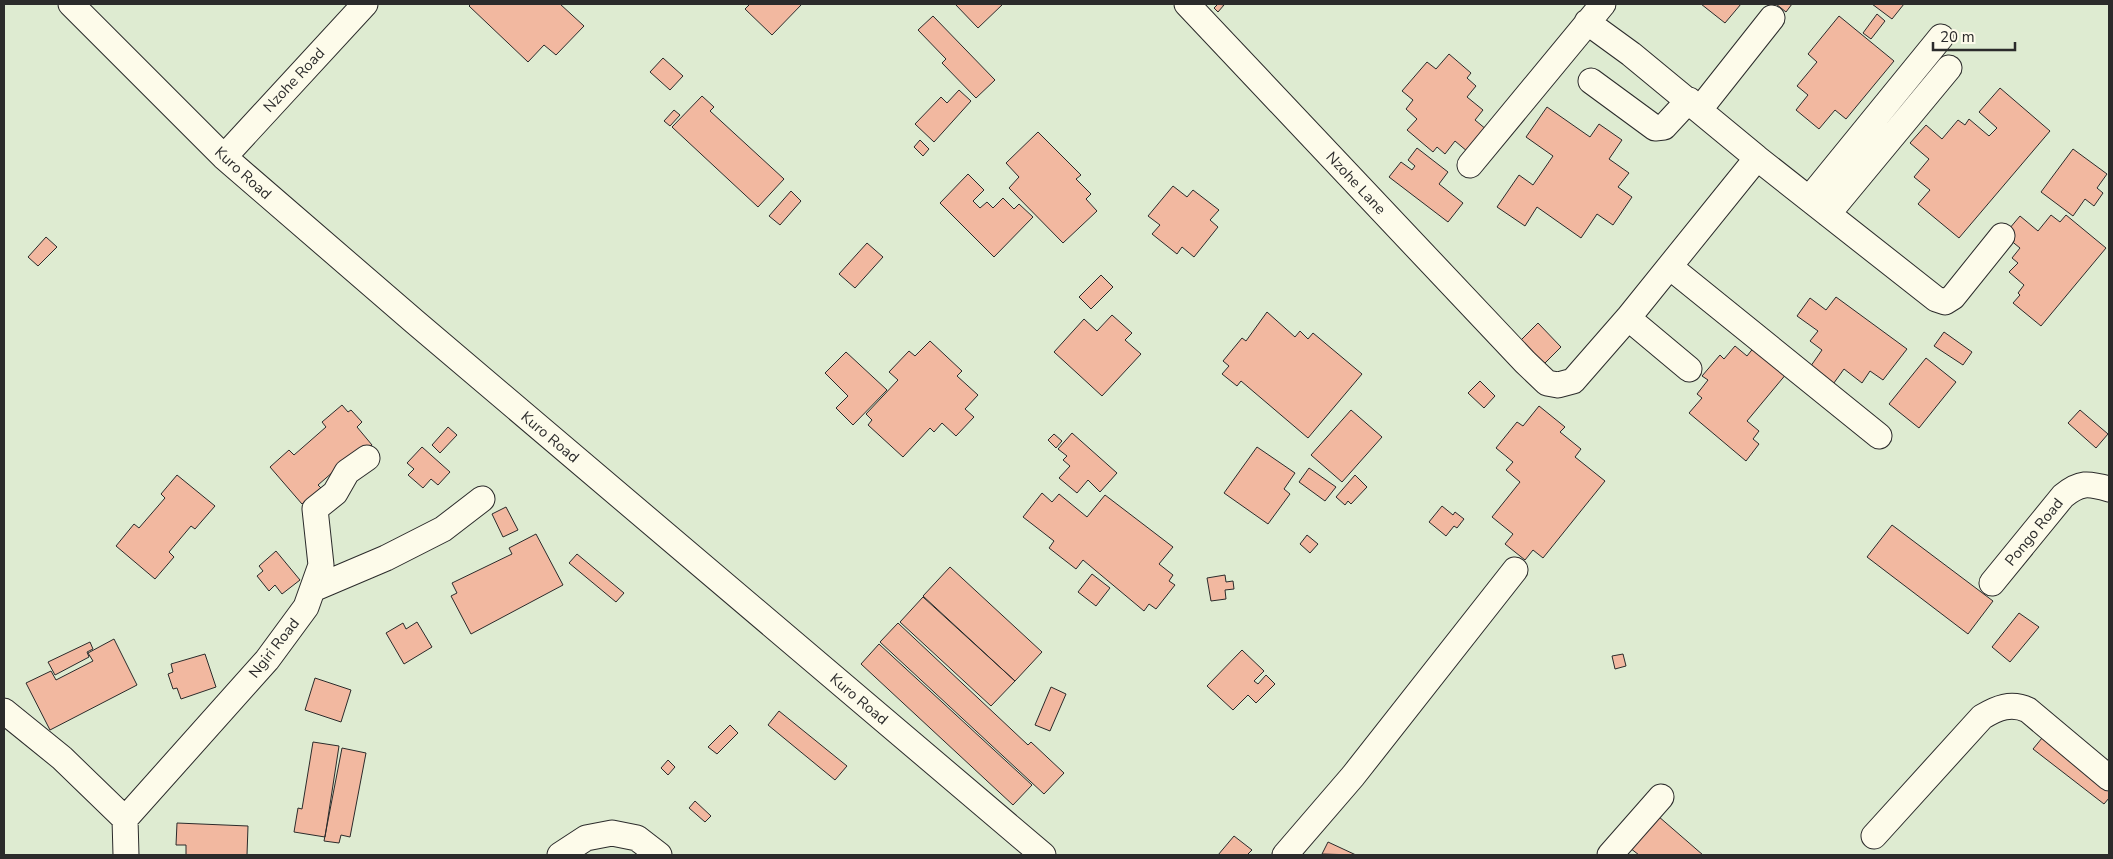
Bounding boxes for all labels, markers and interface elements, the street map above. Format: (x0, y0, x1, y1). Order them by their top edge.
scale bar (1933, 20, 2016, 52)
text: 20 m (1940, 27, 1975, 47)
street label: Nzohe Road (259, 43, 329, 117)
street label: Kuro Road (210, 142, 276, 204)
street label: Nzohe Lane (1322, 147, 1390, 219)
street label: Kuro Road (517, 407, 583, 467)
street label: Pongo Road (2000, 494, 2068, 570)
street label: Ngiri Road (244, 614, 304, 682)
street label: Kuro Road (826, 669, 892, 729)

